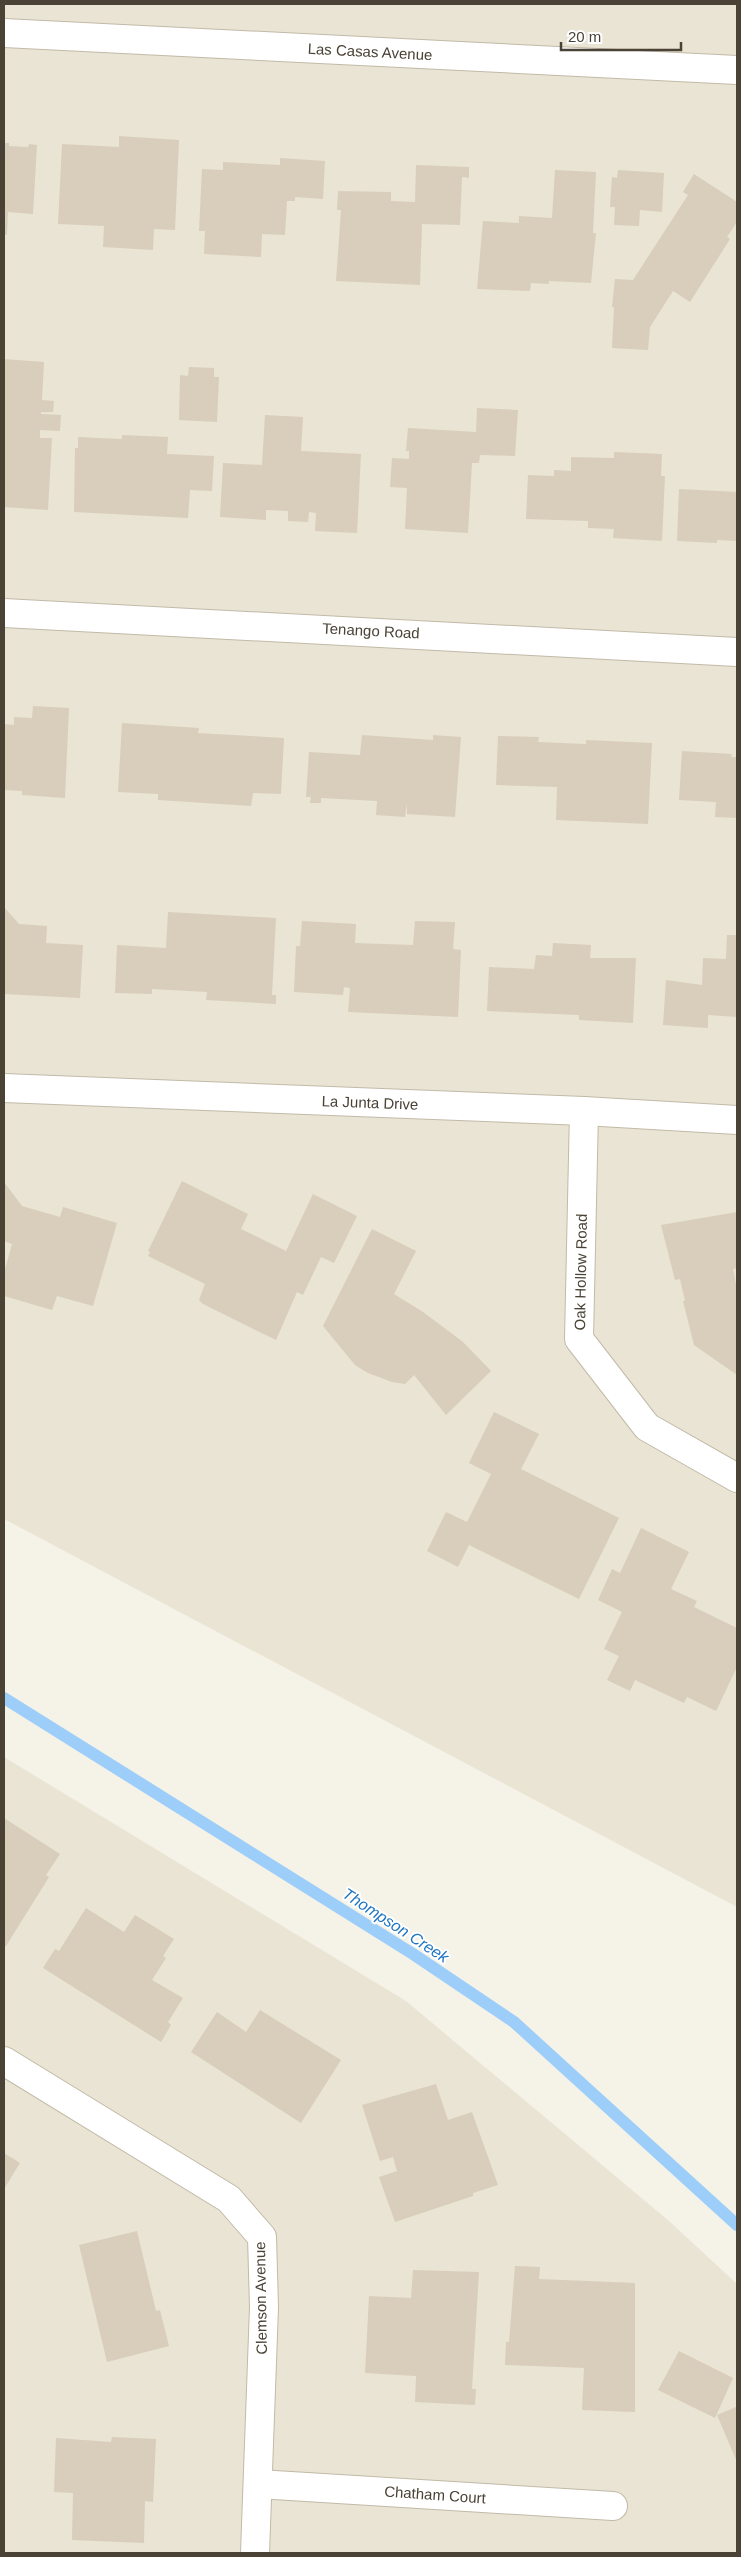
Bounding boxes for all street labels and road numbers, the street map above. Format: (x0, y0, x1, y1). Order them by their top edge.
street label: Las Casas Avenue (307, 40, 433, 63)
street label: Tenango Road (322, 619, 420, 642)
street label: La Junta Drive (321, 1092, 419, 1113)
street label: Oak Hollow Road (571, 1213, 590, 1330)
street label: Clemson Avenue (251, 2241, 270, 2355)
street label: Chatham Court (384, 2482, 487, 2507)

